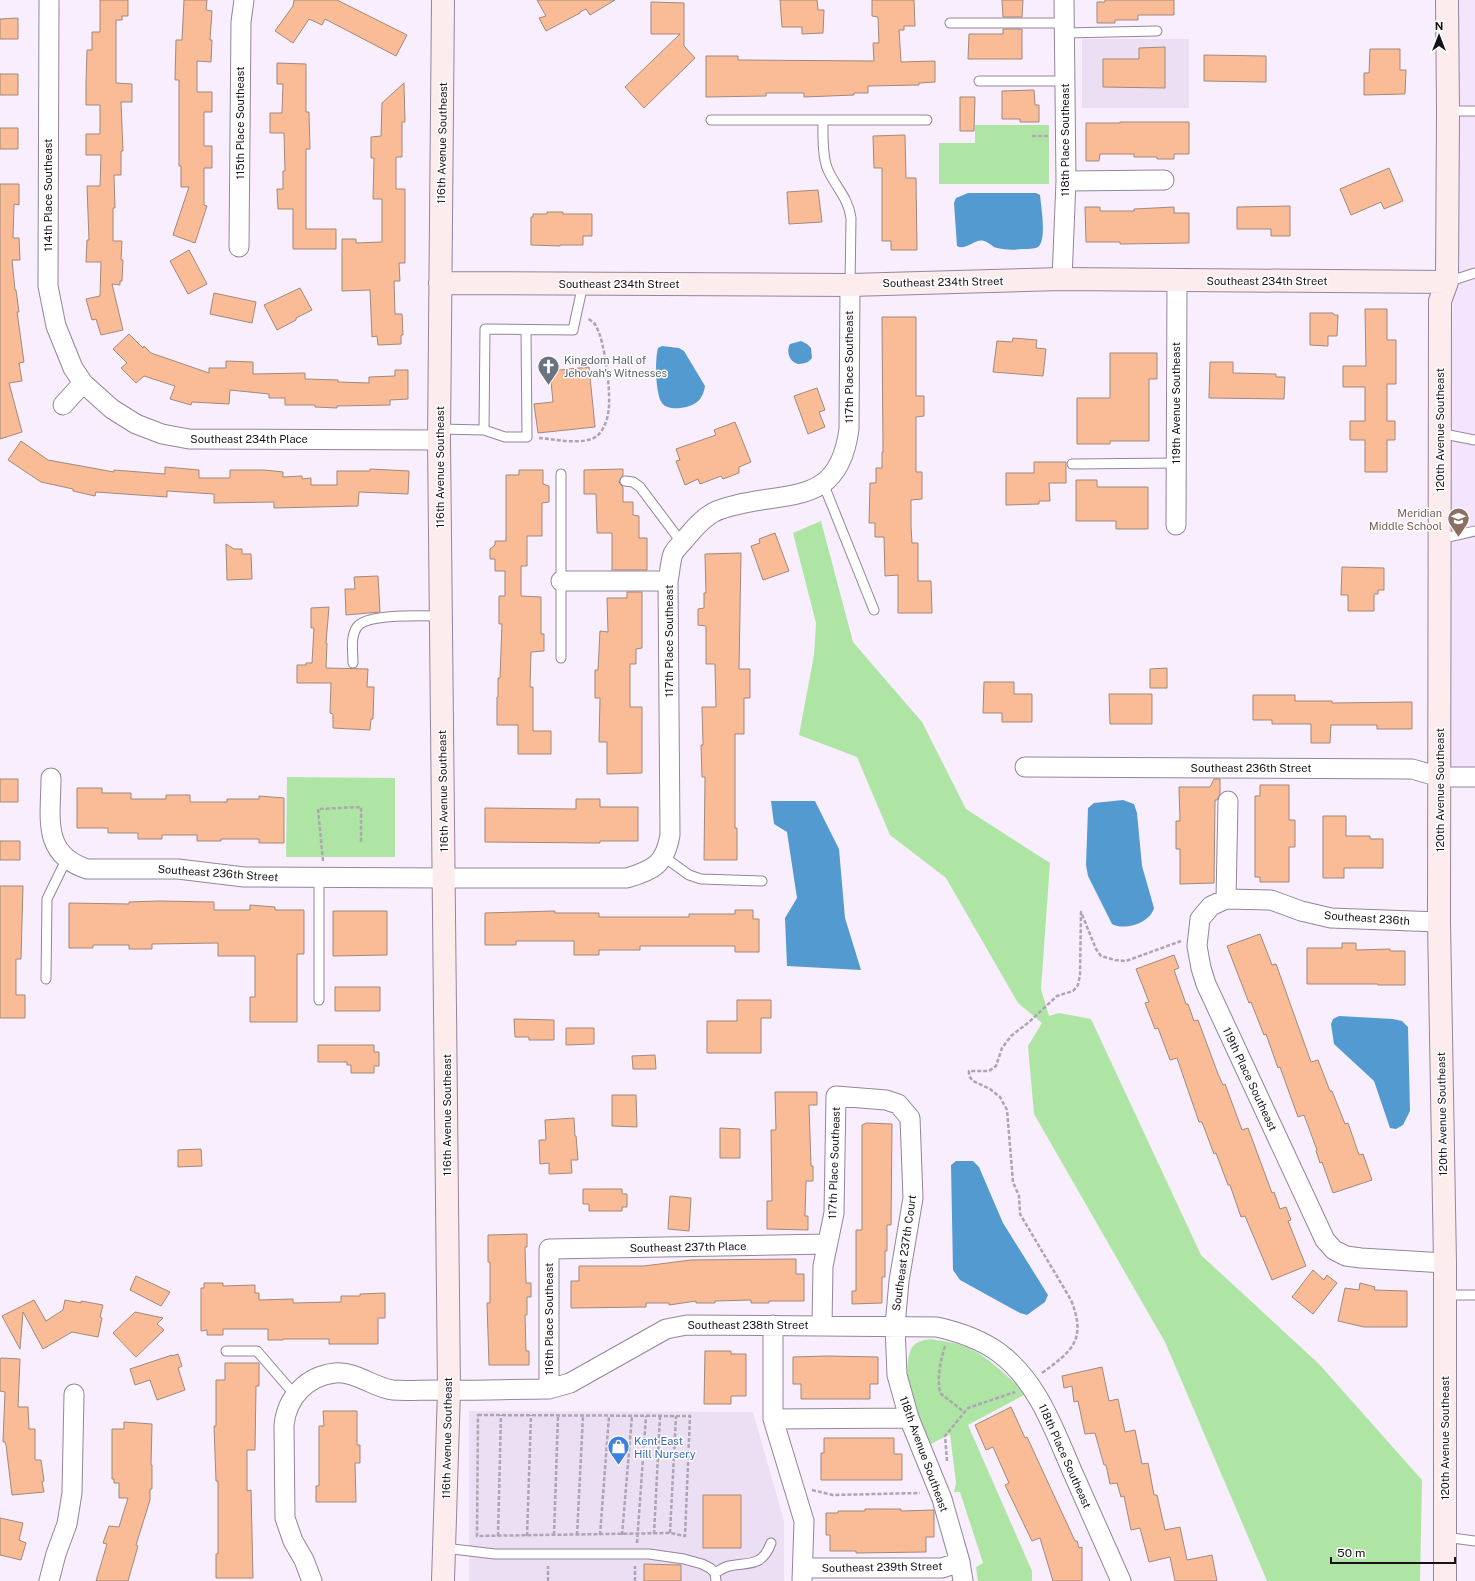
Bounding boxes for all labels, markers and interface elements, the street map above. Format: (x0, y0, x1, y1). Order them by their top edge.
north arrow (1419, 16, 1459, 56)
text: N (1435, 20, 1443, 32)
street label: 115th Place Southeast (234, 67, 246, 179)
street label: 116th Avenue Southeast (435, 82, 449, 204)
street label: 118th Place Southeast (1059, 84, 1071, 197)
street label: 114th Place Southeast (42, 139, 54, 251)
street label: Southeast 234th Street (882, 275, 1004, 289)
street label: Southeast 234th Street (1207, 275, 1327, 287)
street label: Southeast 234th Street (559, 278, 679, 290)
street label: 117th Place Southeast (843, 311, 855, 423)
street label: 119th Avenue Southeast (1170, 342, 1182, 464)
church icon: Kingdom Hall of Jehovah's Witnesses (535, 353, 561, 386)
place label: Kingdom Hall of Jehovah's Witnesses (564, 354, 667, 379)
street label: 120th Avenue Southeast (1434, 368, 1446, 492)
street label: 116th Avenue Southeast (434, 406, 446, 528)
street label: Southeast 234th Place (190, 433, 308, 445)
school or university icon: Meridian Middle School (1445, 506, 1471, 539)
place label: Meridian Middle School (1369, 507, 1442, 532)
street label: 117th Place Southeast (663, 585, 675, 697)
street label: 120th Avenue Southeast (1434, 728, 1446, 852)
street label: 116th Avenue Southeast (436, 730, 450, 852)
street label: Southeast 236th Street (1191, 762, 1311, 774)
street label: Southeast 236th Street (157, 863, 279, 883)
street label: Southeast 236th (1324, 909, 1410, 927)
street label: 119th Place Southeast (1221, 1025, 1279, 1133)
street label: 120th Avenue Southeast (1435, 1052, 1449, 1176)
street label: 116th Avenue Southeast (441, 1054, 453, 1176)
street label: 117th Place Southeast (826, 1107, 842, 1219)
street label: Southeast 237th Court (890, 1194, 918, 1312)
street label: Southeast 237th Place (629, 1240, 747, 1254)
street label: 116th Place Southeast (543, 1263, 555, 1375)
street label: Southeast 238th Street (687, 1319, 809, 1331)
street label: 120th Avenue Southeast (1439, 1376, 1451, 1500)
street label: 116th Avenue Southeast (440, 1377, 454, 1499)
street label: 118th Avenue Southeast (897, 1395, 951, 1513)
street label: 118th Place Southeast (1037, 1402, 1093, 1510)
shop icon: Kent East Hill Nursery (606, 1434, 632, 1467)
place label: Kent East Hill Nursery (634, 1435, 696, 1460)
scale bar (1331, 1539, 1455, 1565)
text: 50 m (1337, 1546, 1365, 1560)
street label: Southeast 239th Street (821, 1560, 943, 1574)

